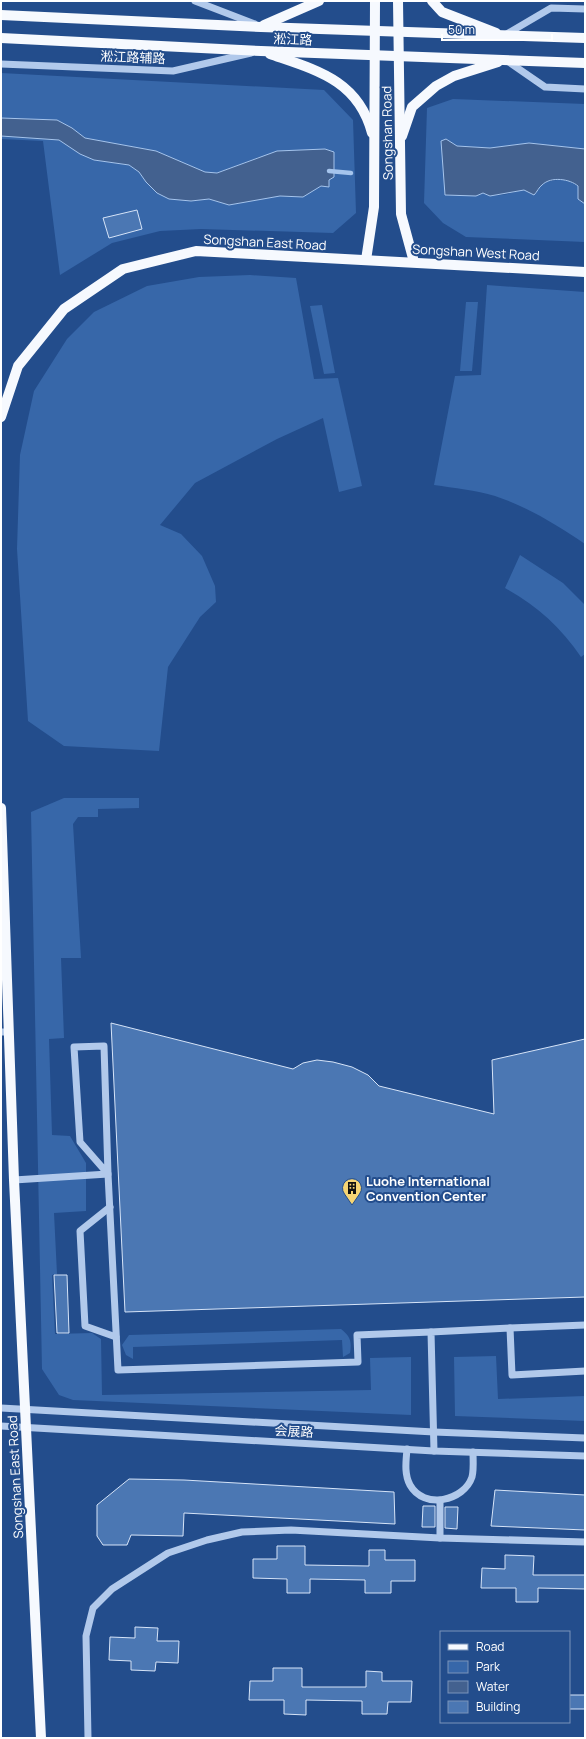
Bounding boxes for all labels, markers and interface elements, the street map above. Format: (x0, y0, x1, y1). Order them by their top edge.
scale bar (442, 16, 552, 42)
text: 50 m (448, 21, 475, 38)
street label: 淞江路 (273, 29, 313, 49)
street label: 淞江路辅路 (100, 47, 166, 67)
street label: Songshan Road (377, 86, 397, 180)
street label: Songshan East Road (203, 230, 327, 254)
street label: Songshan West Road (412, 240, 540, 264)
place label: Luohe International Convention Center (366, 1172, 490, 1205)
building icon: Luohe International Convention Center (341, 1177, 363, 1205)
street label: Songshan East Road (3, 1415, 27, 1539)
street label: 会展路 (274, 1421, 314, 1441)
legend (440, 1631, 570, 1723)
text: Road (476, 1638, 504, 1655)
text: Park (476, 1658, 501, 1675)
text: Water (476, 1678, 510, 1695)
text: Building (476, 1698, 520, 1715)

